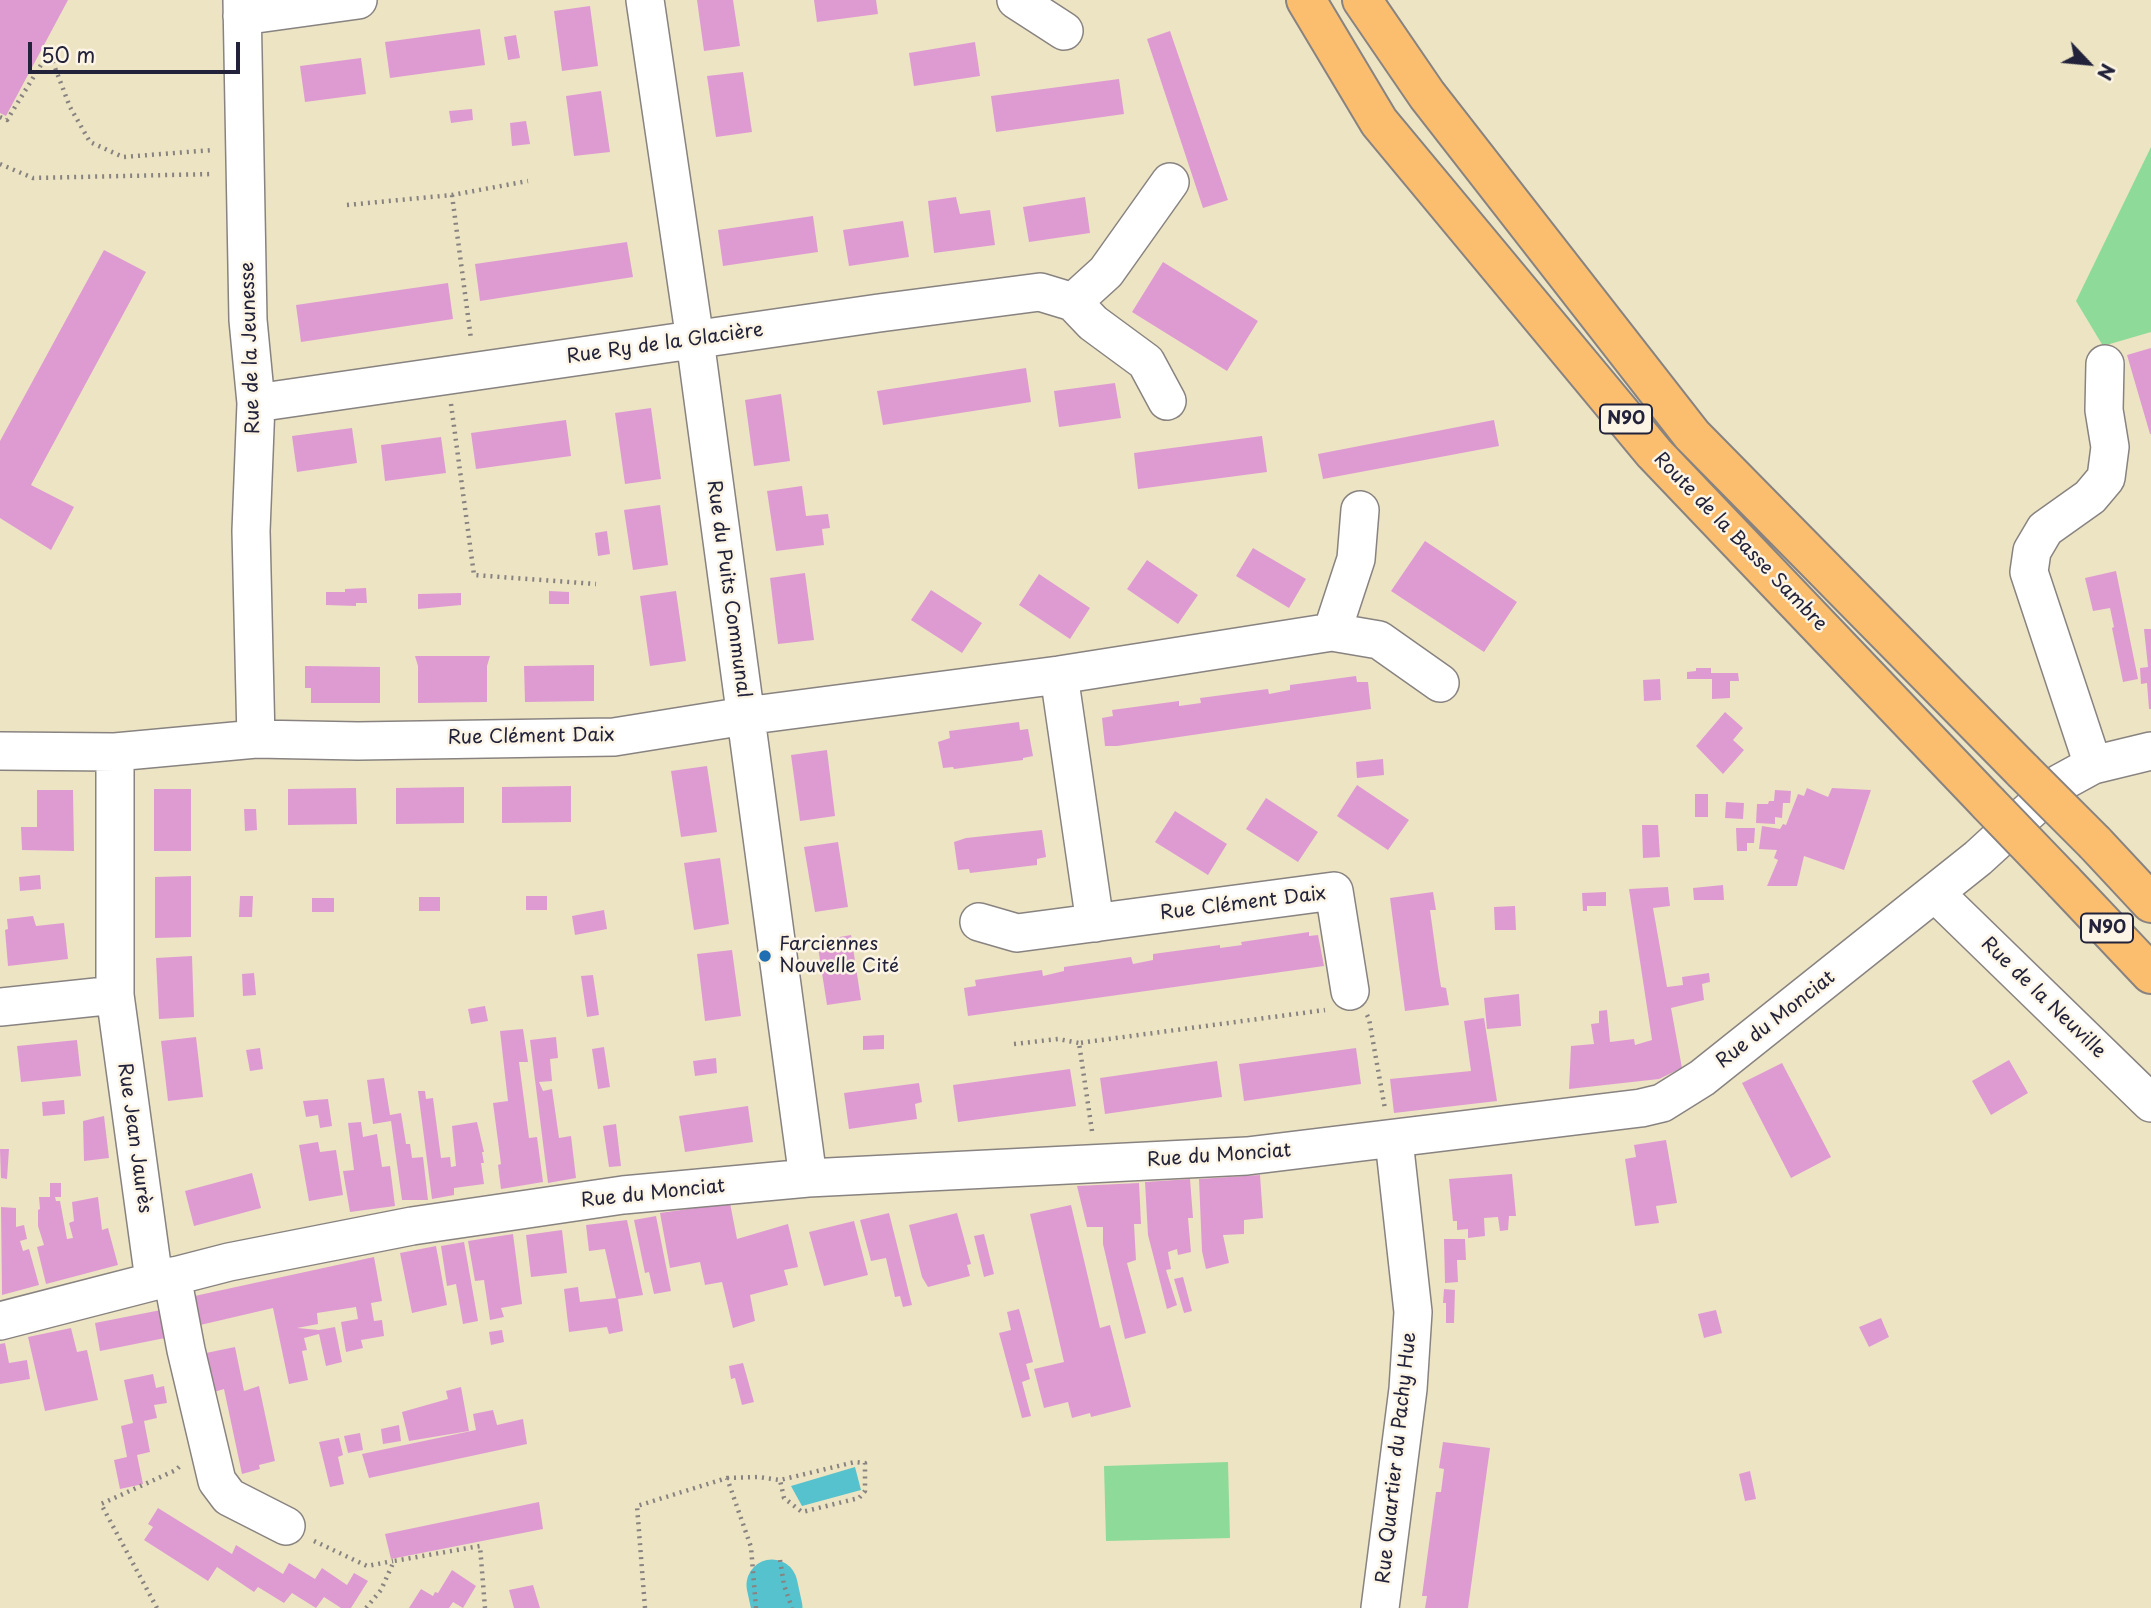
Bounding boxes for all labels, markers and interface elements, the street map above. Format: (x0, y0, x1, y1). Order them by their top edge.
scale bar (32, 28, 243, 72)
north arrow (2053, 28, 2123, 98)
text: 50 m (41, 38, 95, 70)
text: N (2091, 59, 2123, 85)
street label: Rue de la Jeunesse (237, 261, 265, 435)
street label: Rue Ry de la Glacière (565, 319, 765, 369)
road number: N90 (1600, 404, 1652, 433)
street label: Route de la Basse Sambre (1649, 448, 1831, 636)
street label: Rue du Puits Communal (701, 479, 755, 699)
street label: Rue Clément Daix (447, 724, 615, 750)
street label: Rue Clément Daix (1159, 883, 1327, 925)
road number: N90 (2081, 914, 2133, 943)
street label: Rue de la Neuville (1976, 933, 2110, 1063)
place label: Farciennes Nouvelle Cité (779, 934, 899, 978)
marker: Farciennes Nouvelle Cité (757, 948, 773, 964)
street label: Rue du Monciat (1712, 966, 1840, 1074)
street label: Rue Jean Jaurès (112, 1061, 156, 1215)
street label: Rue du Monciat (1146, 1140, 1292, 1172)
street label: Rue du Monciat (580, 1175, 726, 1213)
street label: Rue Quartier du Pachy Hue (1372, 1331, 1422, 1585)

